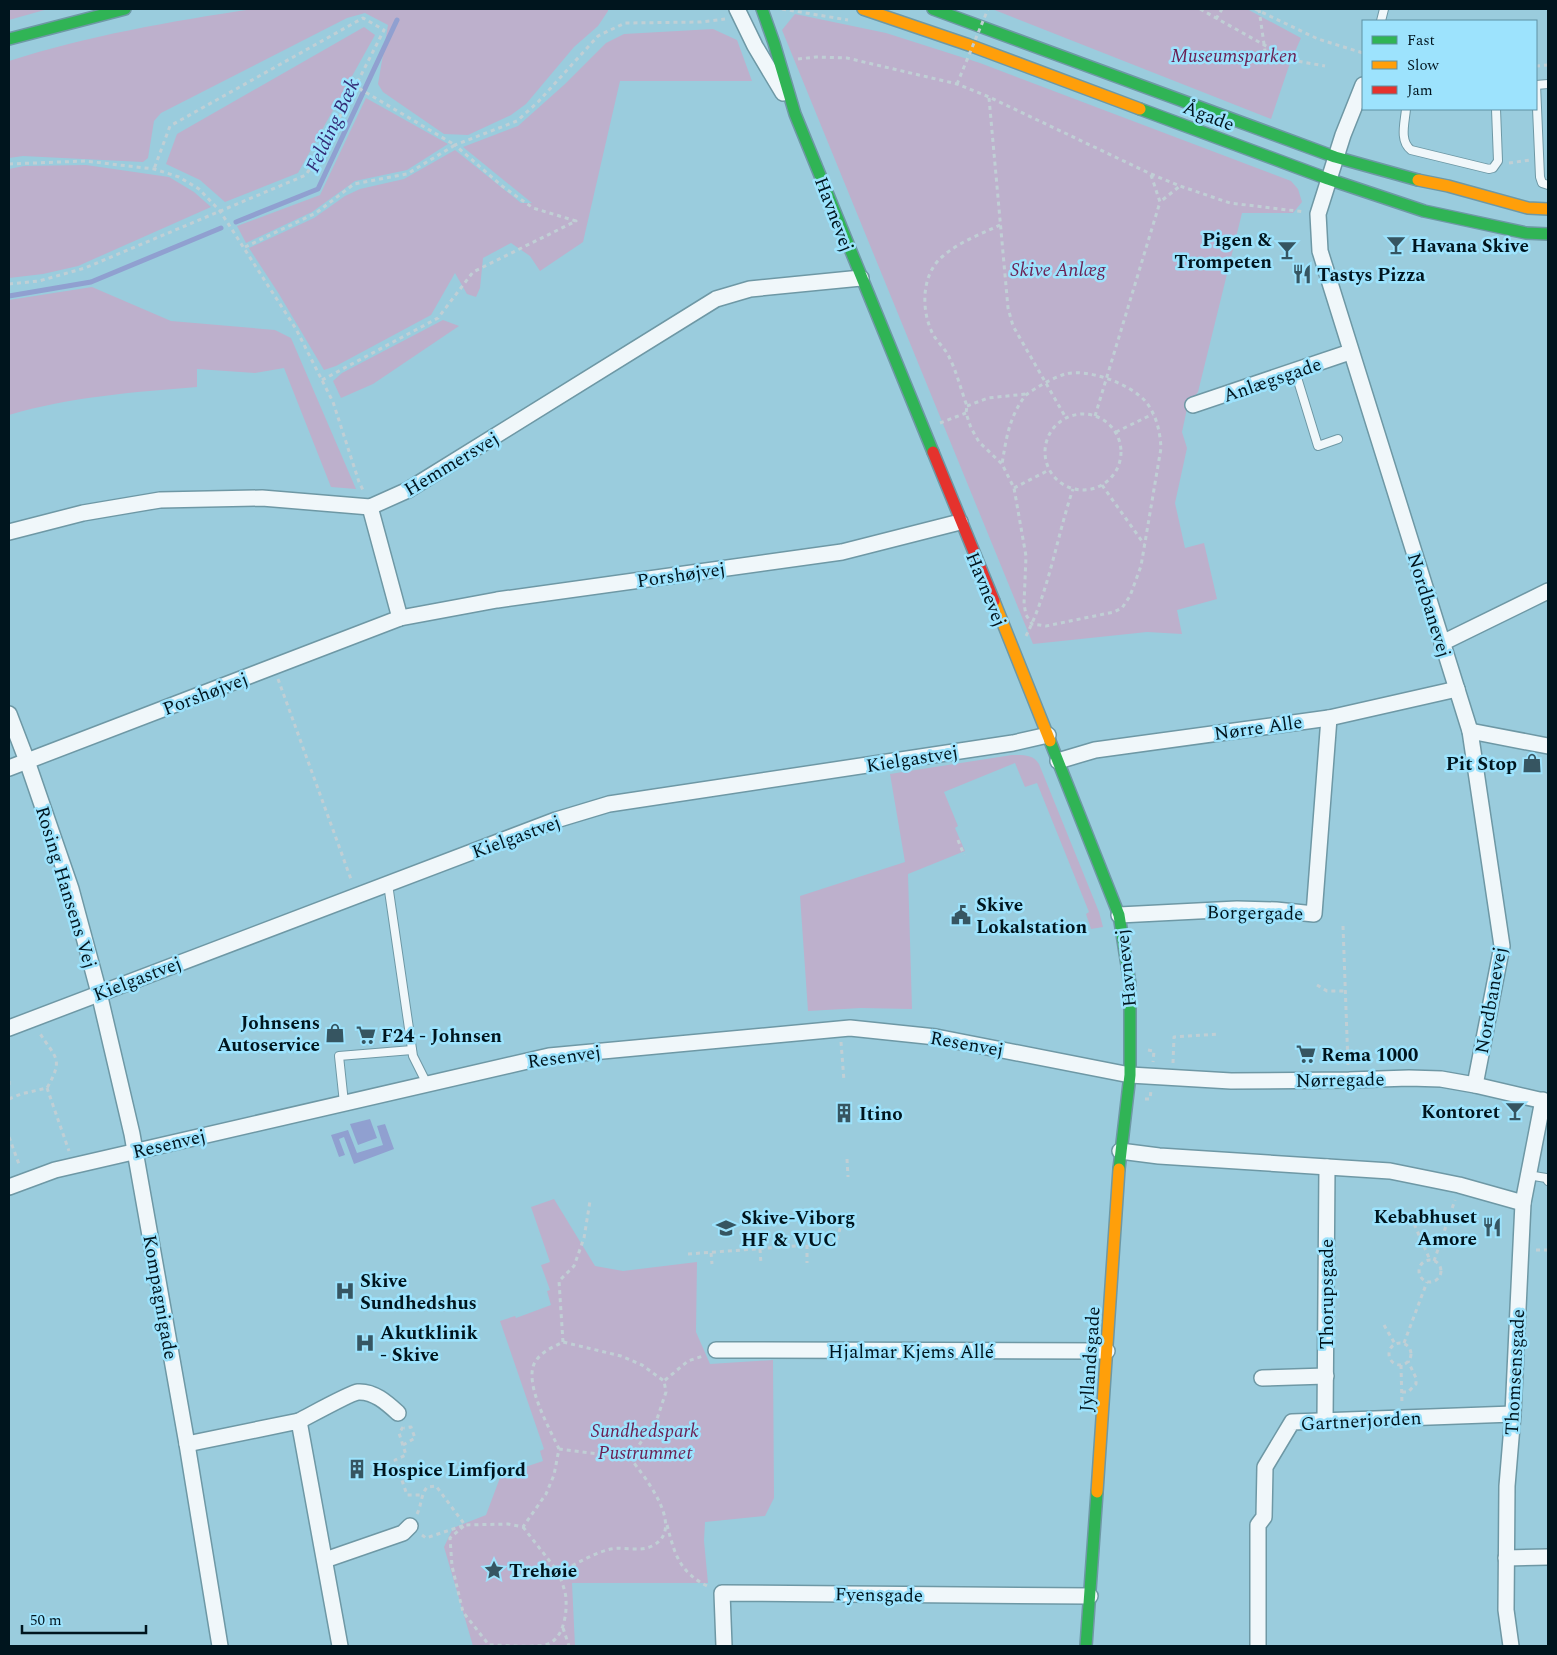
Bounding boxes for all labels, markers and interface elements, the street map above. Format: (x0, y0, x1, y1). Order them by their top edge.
legend (1362, 20, 1537, 110)
text: Fast (1407, 29, 1435, 52)
park label: Museumsparken (1171, 42, 1297, 71)
text: Slow (1407, 54, 1439, 77)
water label: Felding Bæk (298, 73, 368, 177)
text: Jam (1407, 79, 1433, 102)
street label: Ågade (1178, 93, 1238, 139)
street label: Havnevej (806, 173, 861, 256)
place label: Pigen & Trompeten (1174, 226, 1272, 277)
place label: Havana Skive (1411, 232, 1529, 261)
bar icon: Havana Skive (1385, 234, 1407, 256)
bar icon: Pigen & Trompeten (1276, 239, 1298, 261)
park label: Skive Anlæg (1010, 256, 1106, 285)
place label: Tastys Pizza (1317, 261, 1426, 290)
restaurant icon: Tastys Pizza (1291, 263, 1313, 285)
street label: Anlægsgade (1219, 350, 1326, 411)
street label: Hemmersvej (399, 424, 505, 504)
street label: Havnevej (957, 548, 1014, 631)
street label: Nordbanevej (1399, 549, 1458, 661)
street label: Porshøjvej (635, 555, 727, 596)
street label: Porshøjvej (159, 665, 252, 724)
street label: Nørre Alle (1212, 708, 1304, 749)
street label: Kielgastvej (864, 738, 960, 781)
place label: Pit Stop (1446, 750, 1517, 779)
shop icon: Pit Stop (1521, 752, 1543, 774)
street label: Rosing Hansens Vej (27, 803, 104, 972)
street label: Kielgastvej (468, 808, 565, 867)
place label: Skive Lokalstation (976, 891, 1087, 942)
street label: Borgergade (1206, 898, 1304, 929)
public building icon: Skive Lokalstation (950, 904, 972, 926)
street label: Havnevej (1108, 927, 1145, 1008)
street label: Nordbanevej (1468, 944, 1515, 1056)
street label: Kielgastvej (89, 949, 186, 1010)
place label: Johnsens Autoservice (217, 1009, 320, 1060)
shop icon: Johnsens Autoservice (324, 1022, 346, 1044)
place label: F24 - Johnsen (381, 1022, 502, 1051)
supermarket icon: F24 - Johnsen (355, 1024, 377, 1046)
street label: Resenvej (928, 1024, 1006, 1065)
street label: Resenvej (525, 1038, 603, 1077)
place label: Rema 1000 (1321, 1041, 1419, 1070)
supermarket icon: Rema 1000 (1295, 1043, 1317, 1065)
street label: Nørregade (1295, 1065, 1385, 1096)
place label: Kontoret (1421, 1098, 1500, 1127)
place label: Itino (859, 1100, 903, 1129)
bar icon: Kontoret (1504, 1100, 1526, 1122)
building icon: Itino (833, 1102, 855, 1124)
street label: Resenvej (130, 1122, 209, 1167)
place label: Kebabhuset Amore (1373, 1203, 1477, 1254)
place label: Skive-Viborg HF & VUC (741, 1204, 855, 1255)
restaurant icon: Kebabhuset Amore (1481, 1216, 1503, 1238)
school or university icon: Skive-Viborg HF & VUC (715, 1217, 737, 1239)
street label: Kompagnigade (134, 1233, 185, 1362)
street label: Thorupsgade (1313, 1239, 1342, 1349)
place label: Skive Sundhedshus (360, 1267, 477, 1318)
hospital icon: Skive Sundhedshus (334, 1280, 356, 1302)
street label: Jyllandsgade (1072, 1305, 1109, 1413)
street label: Thomsensgade (1498, 1308, 1533, 1436)
place label: Akutklinik - Skive (380, 1319, 478, 1370)
hospital icon: Akutklinik - Skive (354, 1332, 376, 1354)
street label: Hjalmar Kjems Allé (828, 1338, 994, 1367)
street label: Gartnerjorden (1300, 1404, 1422, 1439)
park label: Sundhedspark Pustrummet (591, 1417, 699, 1468)
place label: Hospice Limfjord (372, 1456, 526, 1485)
building icon: Hospice Limfjord (346, 1458, 368, 1480)
place label: Trehøie (509, 1557, 577, 1586)
place icon: Trehøie (483, 1559, 505, 1581)
street label: Fyensgade (835, 1580, 923, 1611)
scale bar (22, 1602, 146, 1634)
text: 50 m (30, 1609, 62, 1632)

